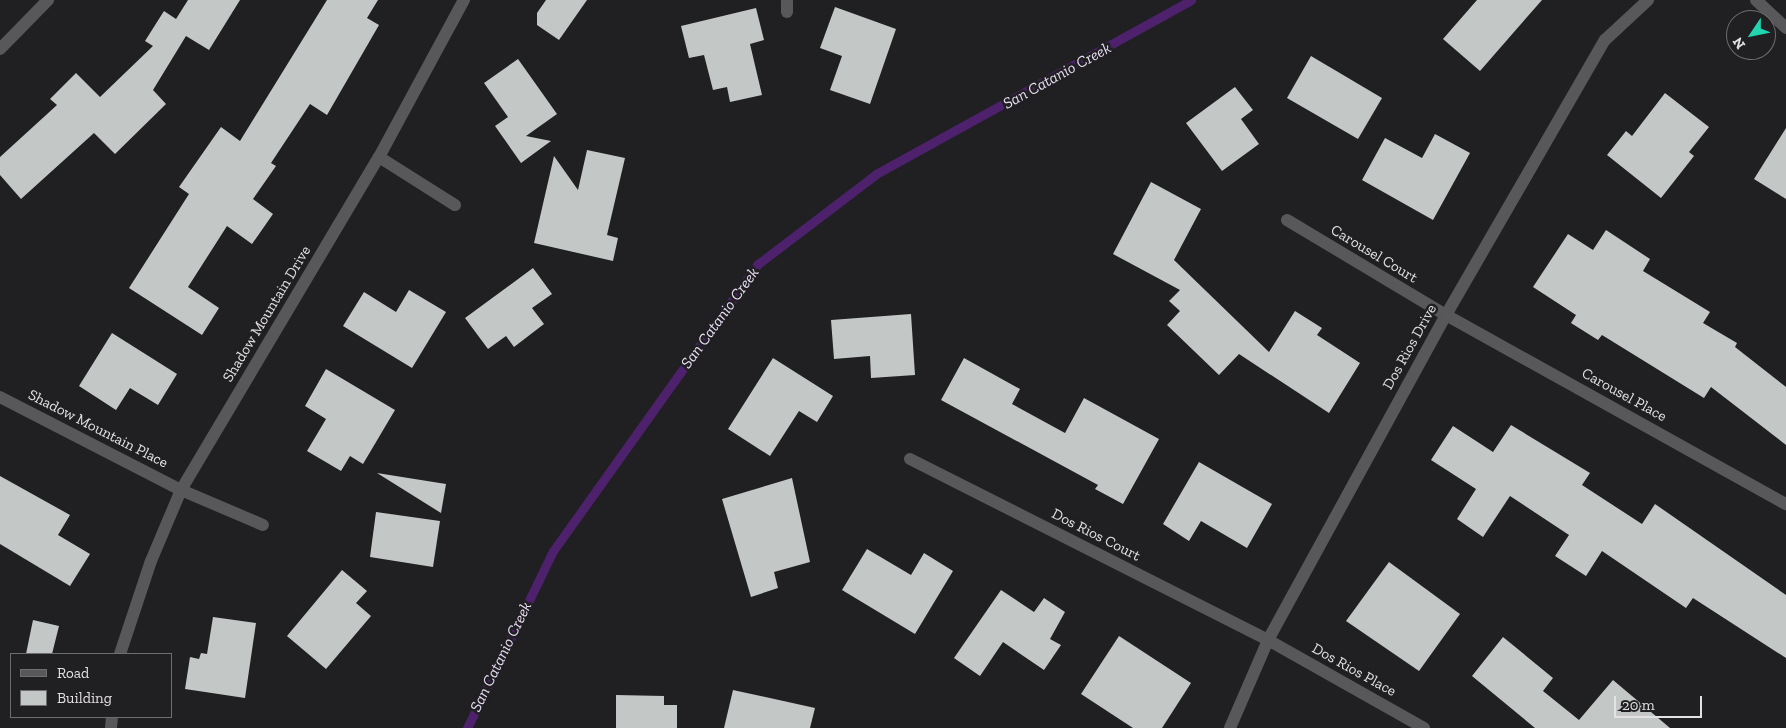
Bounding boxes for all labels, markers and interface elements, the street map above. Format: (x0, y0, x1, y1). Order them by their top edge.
north arrow (1726, 10, 1776, 60)
text: N (1729, 34, 1749, 52)
water label: San Catanio Creek (1000, 38, 1114, 114)
street label: Carousel Court (1327, 221, 1421, 287)
street label: Shadow Mountain Drive (219, 242, 315, 386)
water label: San Catanio Creek (677, 264, 763, 372)
street label: Dos Rios Drive (1379, 301, 1441, 393)
street label: Carousel Place (1578, 364, 1670, 426)
street label: Shadow Mountain Place (25, 386, 171, 472)
street label: Dos Rios Court (1049, 505, 1143, 565)
water label: San Catanio Creek (466, 599, 536, 715)
street label: Dos Rios Place (1309, 640, 1399, 700)
legend (10, 653, 172, 718)
text: Road (57, 664, 89, 682)
scale bar (1616, 686, 1704, 718)
text: Building (57, 689, 112, 707)
text: 20 m (1622, 696, 1655, 714)

